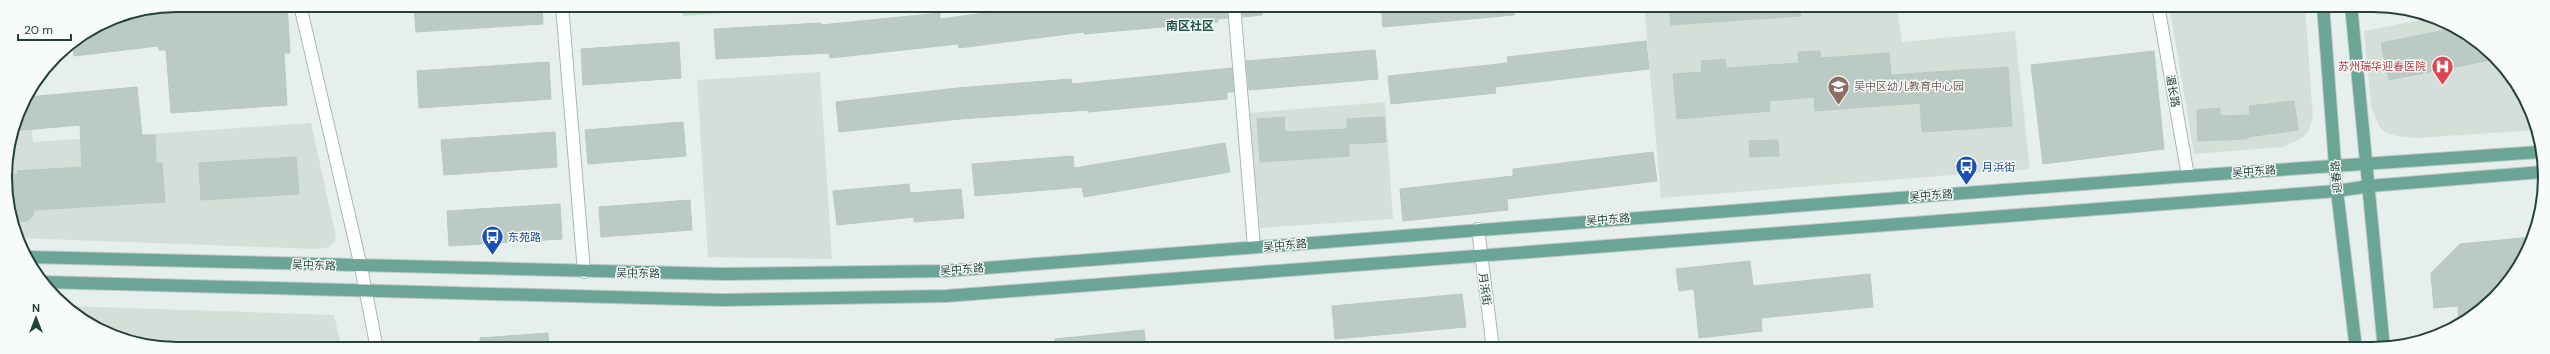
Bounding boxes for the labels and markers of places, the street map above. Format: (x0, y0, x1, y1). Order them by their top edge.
hospital icon: 苏州瑞华迎春医院 (2429, 53, 2455, 86)
place label: 苏州瑞华迎春医院 (2338, 59, 2426, 73)
school or university icon: 吴中区幼儿教育中心园 (1825, 73, 1851, 106)
place label: 吴中区幼儿教育中心园 (1854, 79, 1964, 93)
bus stop icon: 月浜街 (1953, 154, 1979, 187)
place label: 月浜街 (1982, 160, 2015, 174)
bus stop icon: 东苑路 (479, 224, 505, 257)
place label: 东苑路 (508, 230, 541, 244)

